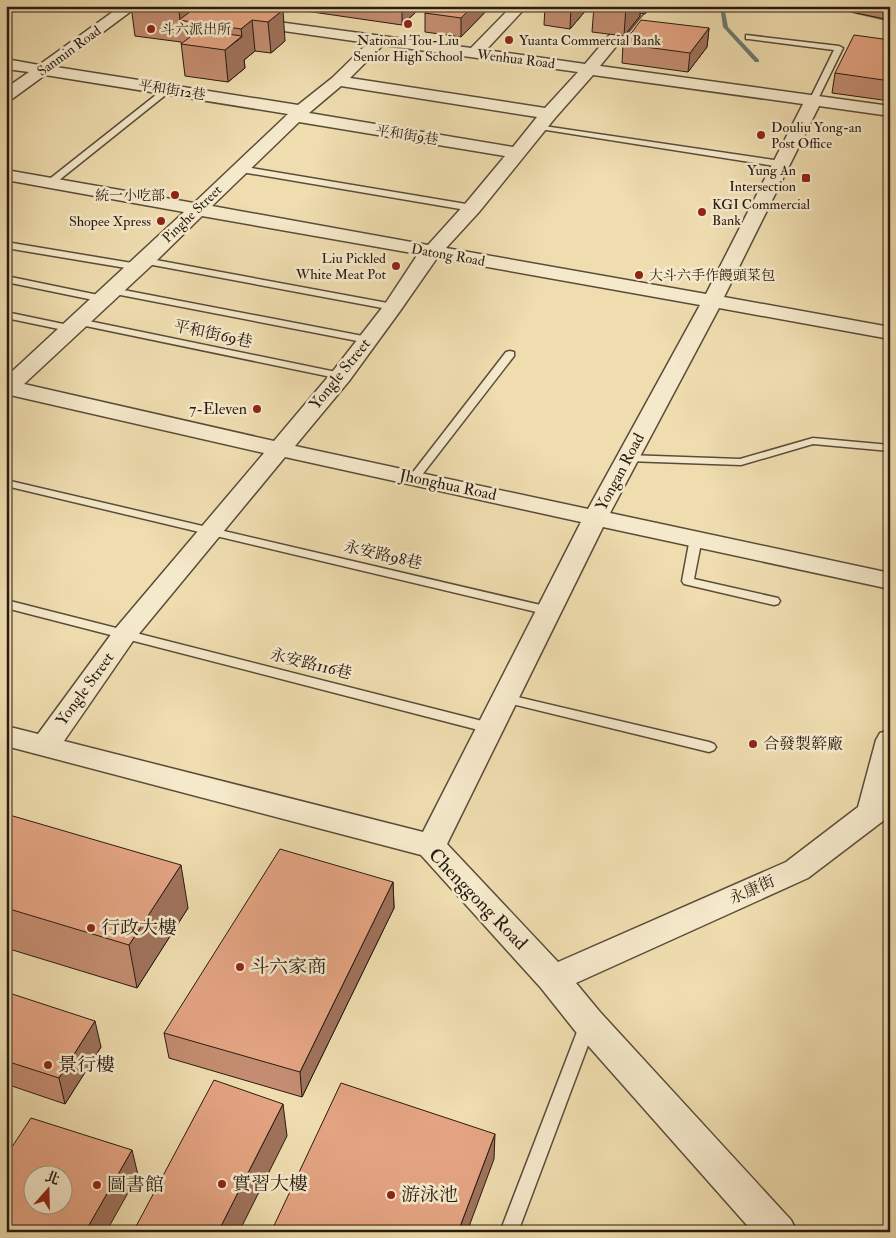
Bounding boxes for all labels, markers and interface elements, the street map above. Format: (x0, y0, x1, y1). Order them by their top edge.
marker: National Tou-Liu Senior High School (402, 18, 414, 30)
place label: 斗六派出所 (161, 21, 231, 38)
street label: Sanmin Road (34, 22, 104, 80)
marker: 斗六派出所 (145, 23, 157, 35)
place label: National Tou-Liu Senior High School (353, 32, 463, 65)
place label: Yuanta Commercial Bank (519, 32, 661, 49)
marker: Yuanta Commercial Bank (503, 34, 515, 46)
street label: Wenhua Road (475, 46, 556, 72)
street label: 平和街12巷 (137, 76, 207, 104)
place label: Douliu Yong-an Post Office (771, 119, 862, 152)
street label: 平和街9巷 (374, 122, 440, 148)
marker: Douliu Yong-an Post Office (755, 129, 767, 141)
place label: Yung An Intersection (729, 162, 796, 195)
marker: Yung An Intersection (800, 172, 812, 184)
street label: Pinghe Street (159, 181, 226, 246)
place label: 統一小吃部 (95, 187, 165, 204)
marker: 統一小吃部 (169, 189, 181, 201)
place label: KGI Commercial Bank (712, 196, 811, 229)
marker: KGI Commercial Bank (696, 206, 708, 218)
place label: Shopee Xpress (69, 213, 151, 231)
marker: Shopee Xpress (155, 215, 167, 227)
street label: Datong Road (410, 240, 486, 270)
place label: Liu Pickled White Meat Pot (295, 250, 386, 283)
marker: Liu Pickled White Meat Pot (390, 260, 402, 272)
place label: 大斗六手作饅頭菜包 (649, 267, 775, 284)
marker: 大斗六手作饅頭菜包 (633, 269, 645, 281)
street label: 平和街69巷 (172, 316, 254, 352)
street label: Yongle Street (305, 334, 375, 414)
place label: 7-Eleven (189, 399, 247, 419)
marker: 7-Eleven (251, 403, 263, 415)
street label: Yongan Road (591, 430, 649, 514)
street label: Jhonghua Road (396, 465, 498, 506)
street label: 永安路98巷 (342, 536, 424, 574)
street label: 永安路116巷 (268, 644, 354, 684)
street label: Yongle Street (52, 648, 118, 730)
place label: 合發製簳廠 (763, 734, 843, 754)
marker: 合發製簳廠 (747, 738, 759, 750)
street label: Chenggong Road (423, 843, 533, 955)
street label: 永康街 (726, 871, 778, 909)
place label: 行政大樓 (101, 916, 177, 940)
marker: 行政大樓 (85, 922, 97, 934)
place label: 斗六家商 (250, 955, 326, 979)
marker: 斗六家商 (234, 961, 246, 973)
place label: 景行樓 (58, 1053, 115, 1077)
marker: 景行樓 (42, 1059, 54, 1071)
north arrow (22, 1166, 72, 1216)
text: 北 (43, 1168, 62, 1189)
place label: 實習大樓 (232, 1172, 308, 1196)
place label: 圖書館 (107, 1173, 164, 1197)
marker: 實習大樓 (216, 1178, 228, 1190)
marker: 圖書館 (91, 1179, 103, 1191)
place label: 游泳池 (401, 1183, 458, 1207)
marker: 游泳池 (385, 1189, 397, 1201)

